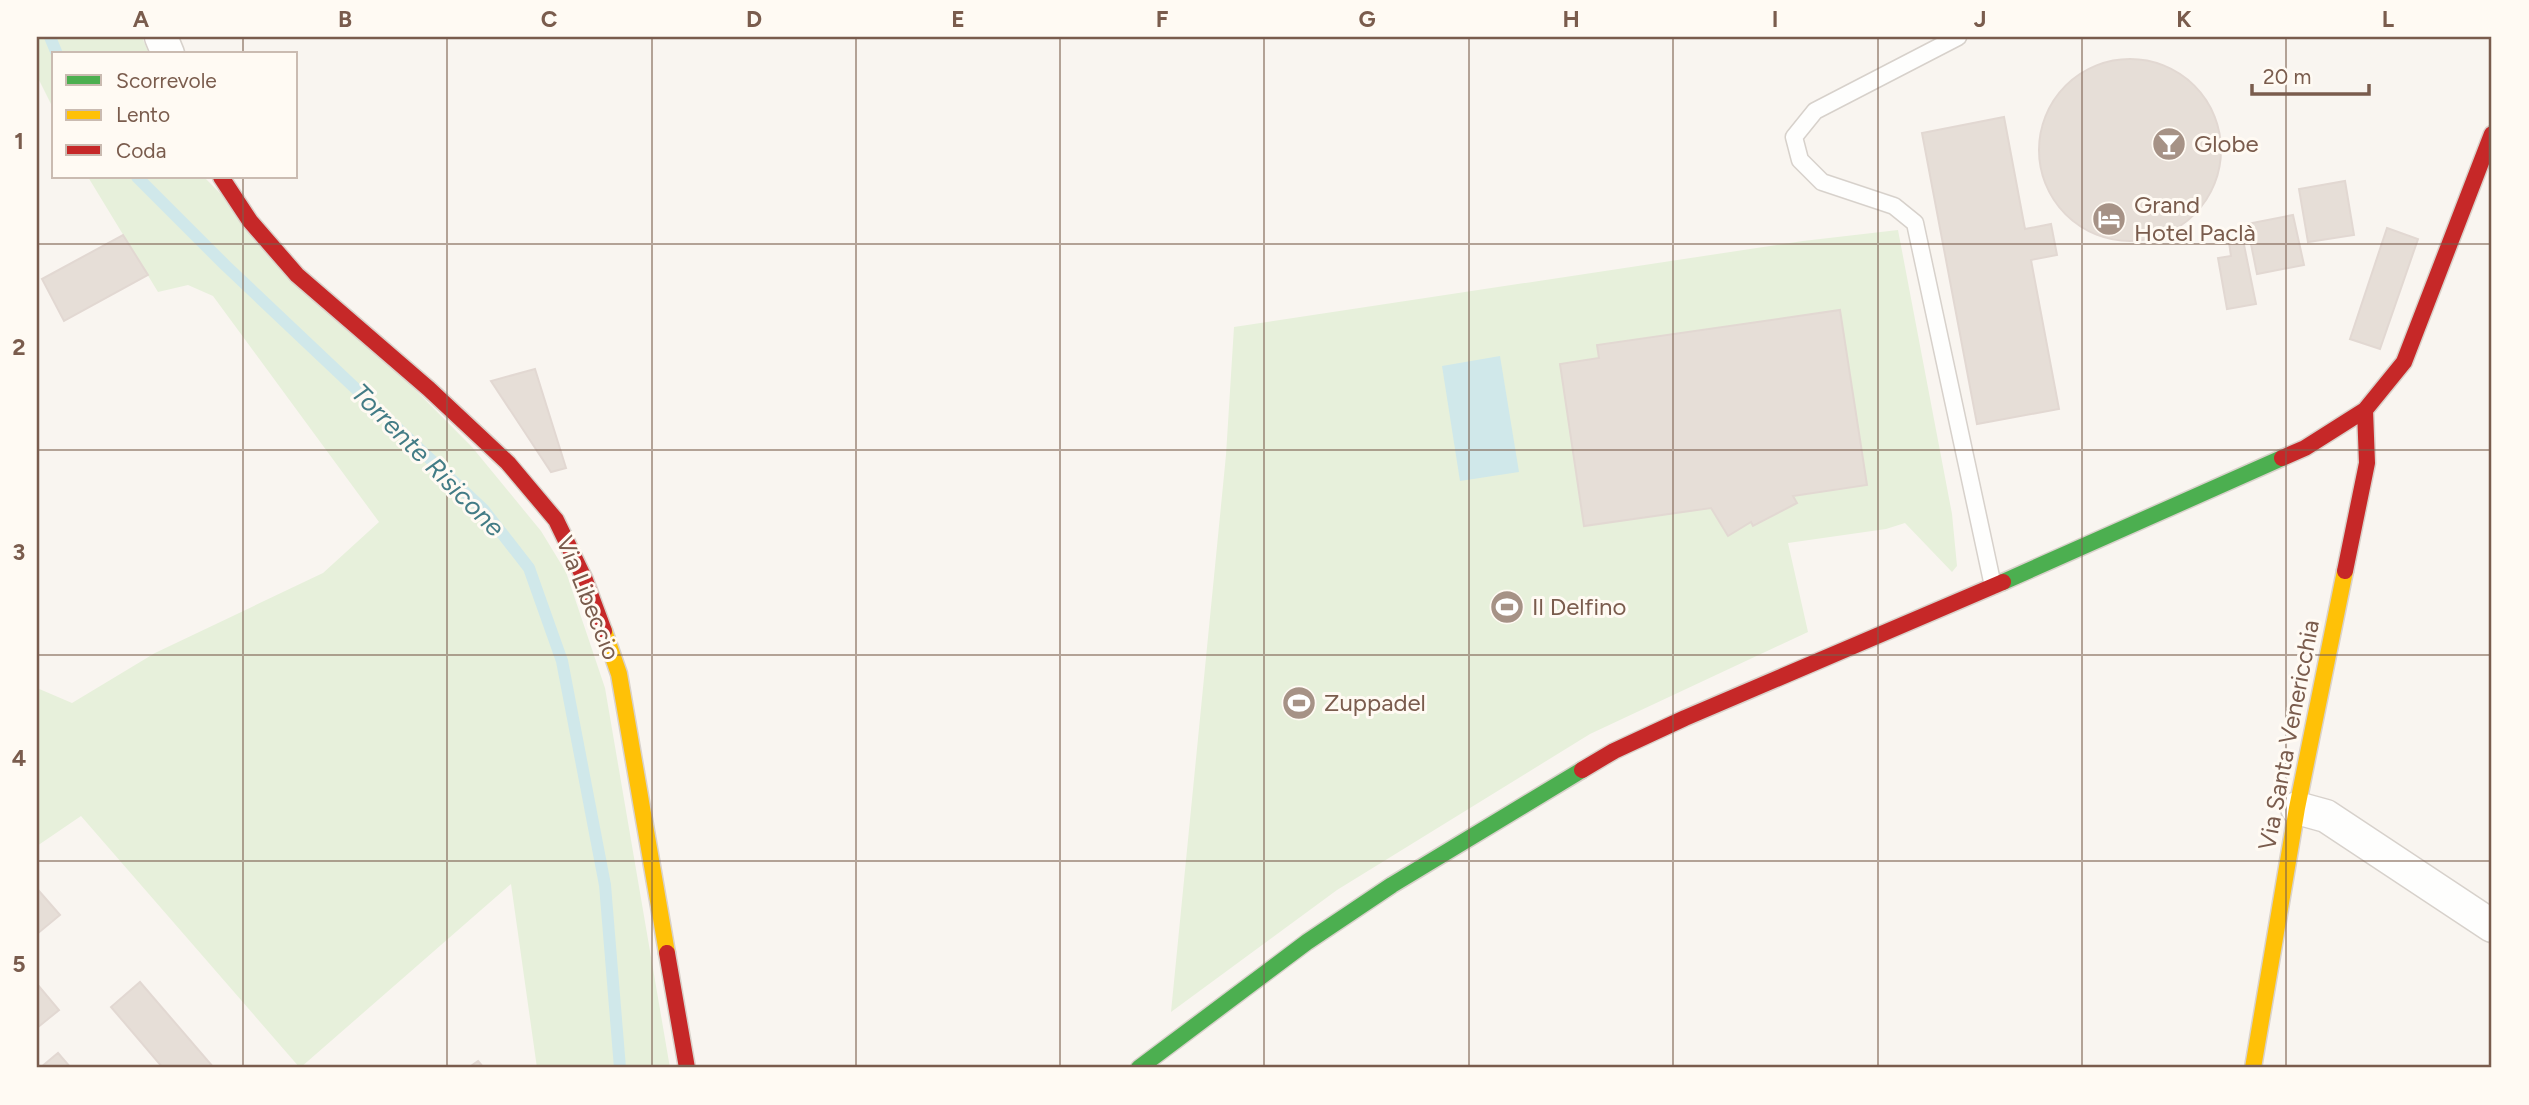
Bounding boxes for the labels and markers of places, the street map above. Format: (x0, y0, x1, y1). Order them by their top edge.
bar icon: Globe (2150, 125, 2188, 163)
place label: Globe (2194, 129, 2259, 158)
place label: Grand Hotel Paclà (2134, 190, 2256, 247)
hotel icon: Grand Hotel Paclà (2090, 200, 2128, 238)
sports icon: Il Delfino (1488, 588, 1526, 626)
place label: Il Delfino (1532, 592, 1626, 621)
sports icon: Zuppadel (1280, 684, 1318, 722)
place label: Zuppadel (1324, 688, 1426, 717)

